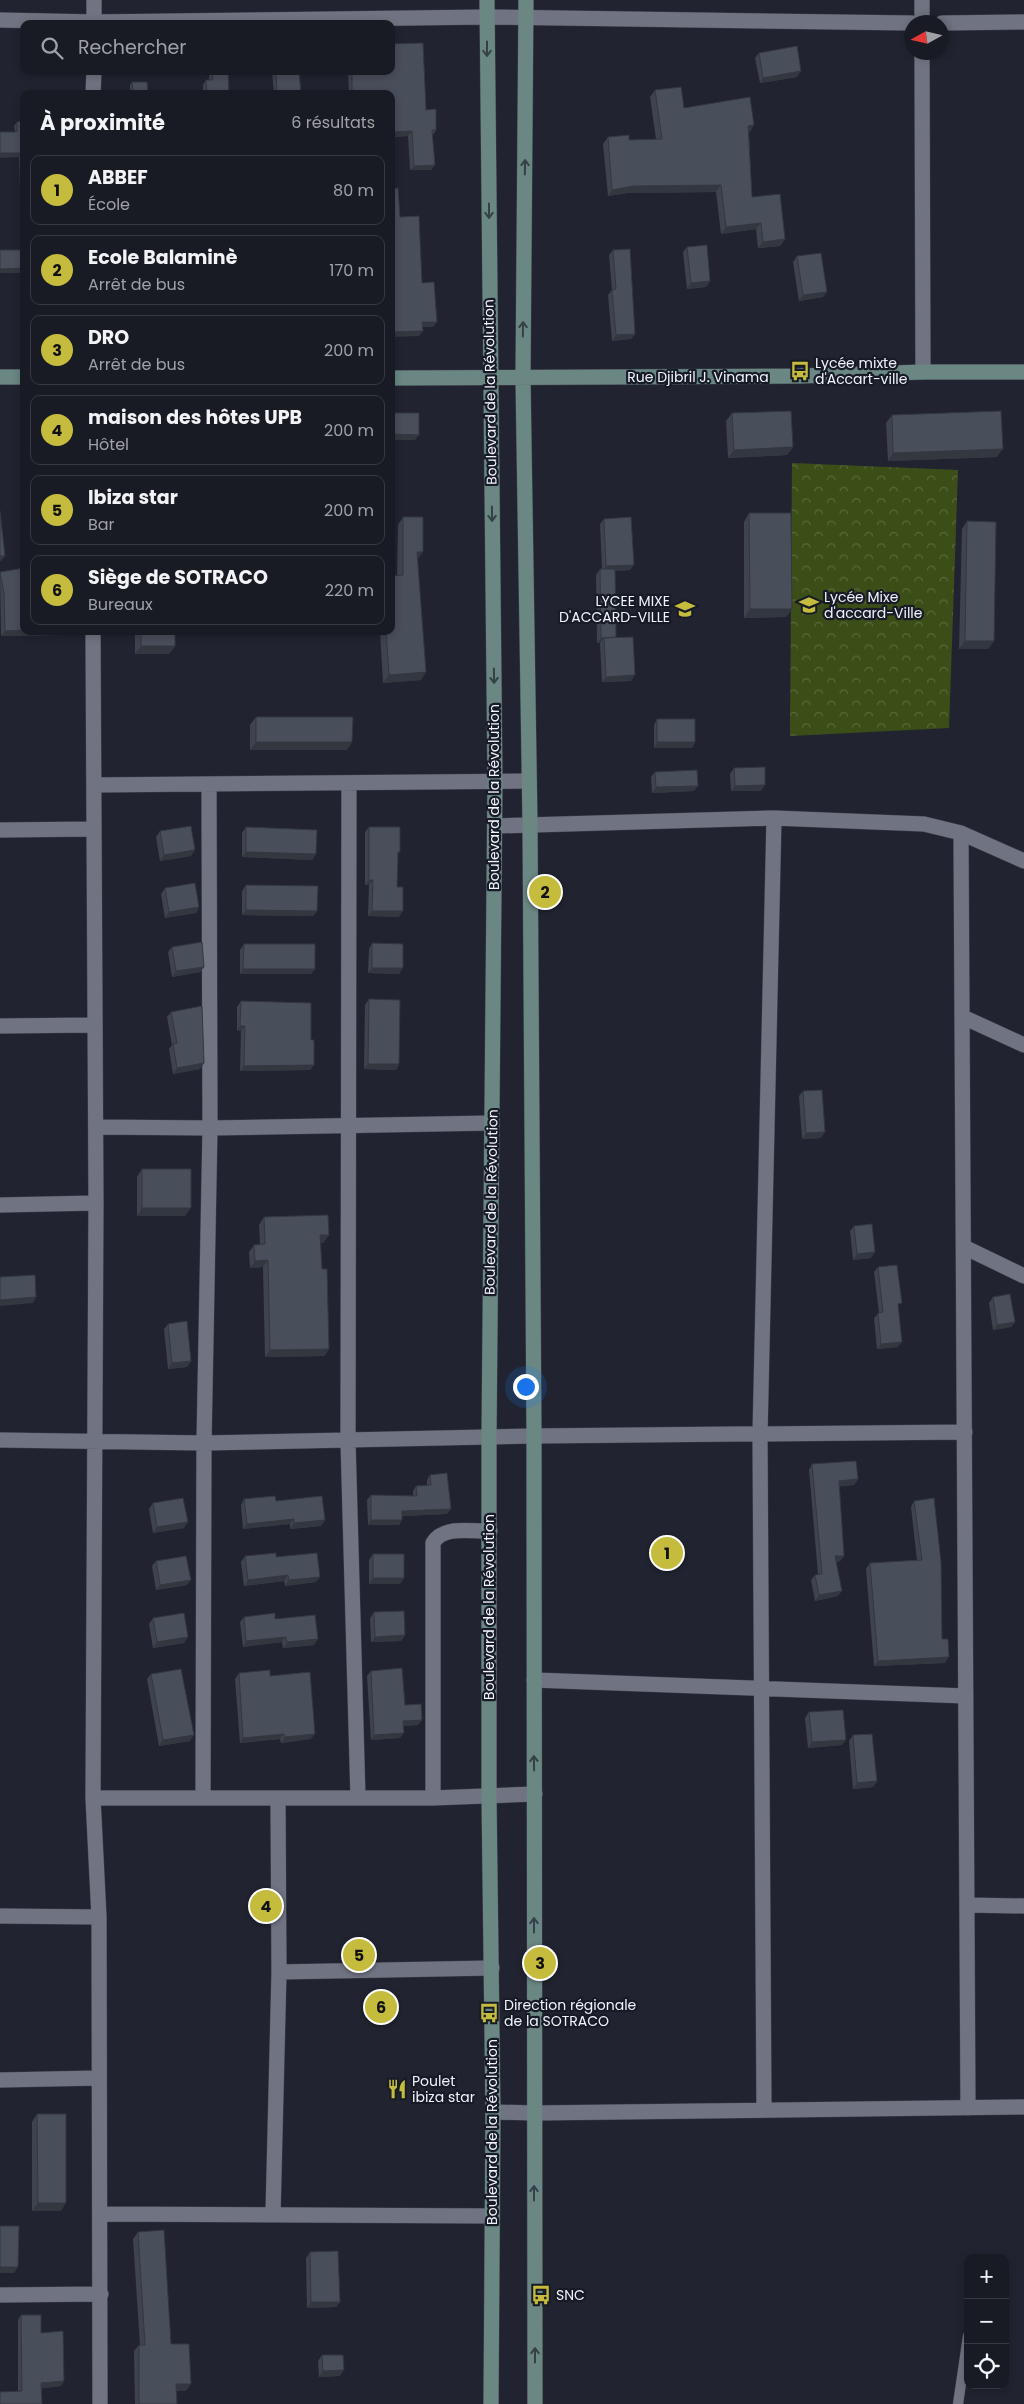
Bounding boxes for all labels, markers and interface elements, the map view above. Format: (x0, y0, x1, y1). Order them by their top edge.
north arrow (904, 15, 949, 60)
search box (20, 20, 395, 75)
icon: search (38, 34, 66, 62)
text: Rechercher (78, 34, 186, 61)
one-way arrow (483, 40, 492, 56)
text: À proximité (40, 108, 165, 137)
text: 6 résultats (291, 111, 375, 134)
one-way arrow (520, 159, 530, 175)
text: ABBEF (88, 164, 148, 191)
text: 1 (54, 179, 60, 202)
text: 80 m (333, 179, 374, 202)
text: École (88, 193, 130, 216)
one-way arrow (484, 202, 494, 219)
text: Ecole Balaminè (88, 244, 237, 271)
text: 2 (52, 259, 62, 282)
text: 170 m (329, 259, 374, 282)
text: Arrêt de bus (88, 273, 185, 296)
street label: Boulevard de la Révolution (478, 299, 502, 485)
one-way arrow (518, 321, 528, 338)
text: DRO (88, 324, 129, 351)
text: 3 (52, 339, 62, 362)
text: 200 m (324, 339, 374, 362)
text: Arrêt de bus (88, 353, 185, 376)
place label: Lycée mixte d'Accart-ville (815, 353, 908, 389)
bus stop icon: Lycée mixte d'Accart-ville (789, 360, 811, 382)
street label: Rue Djibril J. Vinama (627, 367, 769, 387)
text: maison des hôtes UPB (88, 404, 302, 431)
text: 4 (52, 419, 62, 442)
text: 200 m (324, 419, 374, 442)
text: Hôtel (88, 433, 129, 456)
text: Ibiza star (88, 484, 178, 511)
text: 5 (52, 499, 62, 522)
text: 200 m (324, 499, 374, 522)
one-way arrow (487, 505, 497, 521)
text: Bar (88, 513, 115, 536)
text: Siège de SOTRACO (88, 564, 268, 591)
text: 6 (52, 579, 62, 602)
text: 220 m (325, 579, 374, 602)
place label: Lycée Mixe d'accard-Ville (824, 587, 923, 623)
place label: LYCEE MIXE D'ACCARD-VILLE (559, 591, 670, 627)
text: Bureaux (88, 593, 153, 616)
school or university icon: Lycée Mixe d'accard-Ville (798, 594, 820, 616)
school or university icon: LYCEE MIXE D'ACCARD-VILLE (674, 598, 696, 620)
one-way arrow (489, 668, 498, 684)
street label: Boulevard de la Révolution (484, 704, 504, 890)
pin: 2 (529, 873, 561, 911)
street label: Boulevard de la Révolution (479, 1109, 503, 1295)
your location (513, 1374, 539, 1400)
street label: Boulevard de la Révolution (479, 1514, 499, 1700)
pin: 1 (651, 1534, 683, 1572)
one-way arrow (529, 1755, 539, 1772)
pin: 4 (250, 1887, 282, 1925)
one-way arrow (529, 1918, 539, 1934)
pin: 5 (343, 1936, 375, 1974)
pin: 3 (524, 1944, 556, 1982)
pin: 6 (365, 1988, 397, 2026)
place label: Direction régionale de la SOTRACO (504, 1995, 637, 2031)
bus stop icon: Direction régionale de la SOTRACO (478, 2002, 500, 2024)
street label: Boulevard de la Révolution (482, 2039, 502, 2225)
place label: Poulet ibiza star (412, 2071, 475, 2107)
restaurant icon: Poulet ibiza star (386, 2078, 408, 2100)
one-way arrow (529, 2185, 539, 2202)
map controls (964, 2254, 1009, 2389)
button: + (964, 2254, 1009, 2299)
bus stop icon: SNC (530, 2284, 552, 2306)
place label: SNC (556, 2285, 585, 2305)
button: − (964, 2299, 1009, 2344)
button: locate (964, 2344, 1009, 2389)
one-way arrow (530, 2348, 540, 2364)

